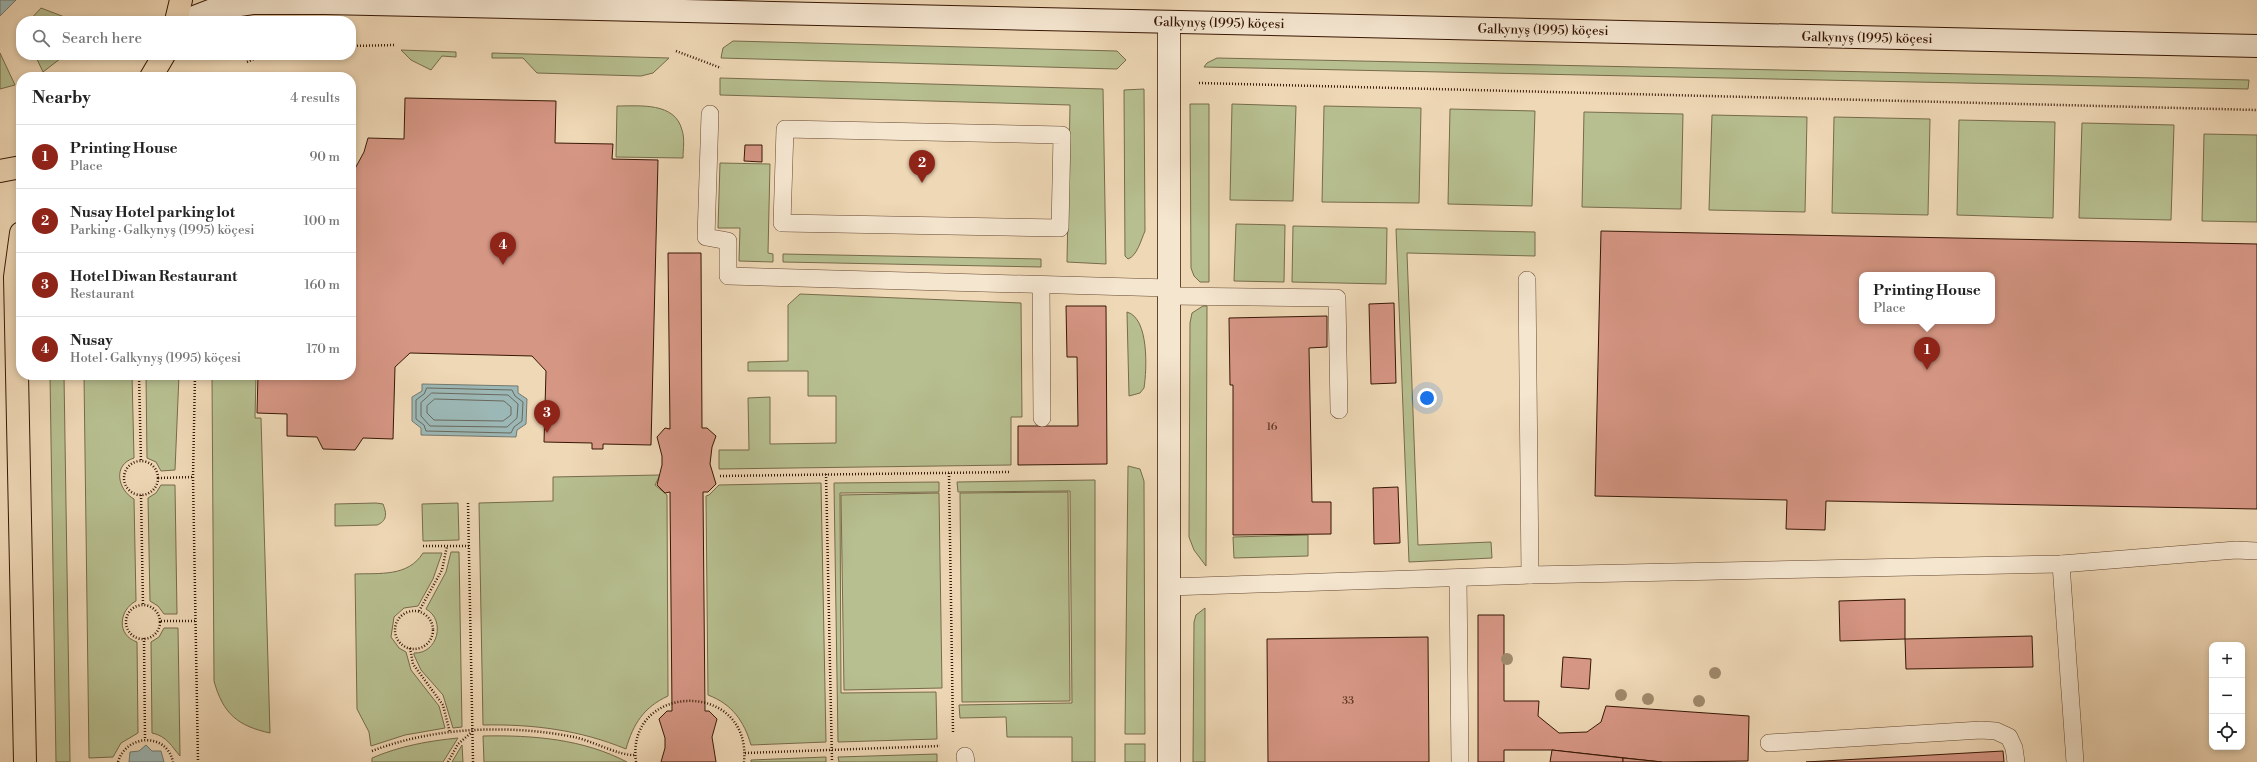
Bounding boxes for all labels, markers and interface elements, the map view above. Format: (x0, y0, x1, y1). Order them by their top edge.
street label: Galkynyş (1995) köçesi (1153, 14, 1285, 32)
search box (16, 16, 356, 60)
street label: Galkynyş (1995) köçesi (1477, 21, 1609, 39)
icon: search (30, 27, 52, 49)
text: Search here (62, 29, 142, 48)
street label: Galkynyş (1995) köçesi (1801, 29, 1933, 47)
text: Nearby (32, 87, 91, 109)
text: 4 results (290, 90, 340, 106)
text: Printing House (70, 139, 178, 158)
text: 1 (42, 149, 48, 165)
text: 90 m (309, 149, 340, 165)
pin: 2 (909, 150, 935, 183)
text: Place (70, 158, 102, 174)
text: Nusay Hotel parking lot (70, 203, 235, 222)
text: 2 (41, 213, 49, 229)
text: 100 m (304, 213, 340, 229)
text: Parking · Galkynyş (1995) köçesi (70, 222, 254, 238)
pin: 4 (490, 232, 516, 265)
text: Hotel Diwan Restaurant (70, 267, 237, 286)
popup (1859, 272, 1995, 324)
text: 3 (41, 277, 49, 293)
text: 160 m (304, 277, 340, 293)
text: Printing House (1873, 281, 1981, 300)
text: Restaurant (70, 286, 135, 302)
text: Place (1873, 300, 1906, 316)
text: Nusay (70, 331, 113, 350)
pin: 1 (1914, 337, 1940, 370)
text: 4 (41, 341, 49, 357)
text: 170 m (306, 341, 340, 357)
text: Hotel · Galkynyş (1995) köçesi (70, 350, 241, 366)
your location (1417, 388, 1437, 408)
pin: 3 (534, 400, 560, 433)
house number: 16 (1266, 420, 1278, 434)
map controls (2209, 642, 2245, 750)
button: + (2209, 642, 2245, 678)
button: − (2209, 678, 2245, 714)
house number: 33 (1342, 694, 1354, 708)
button: locate (2209, 714, 2245, 750)

